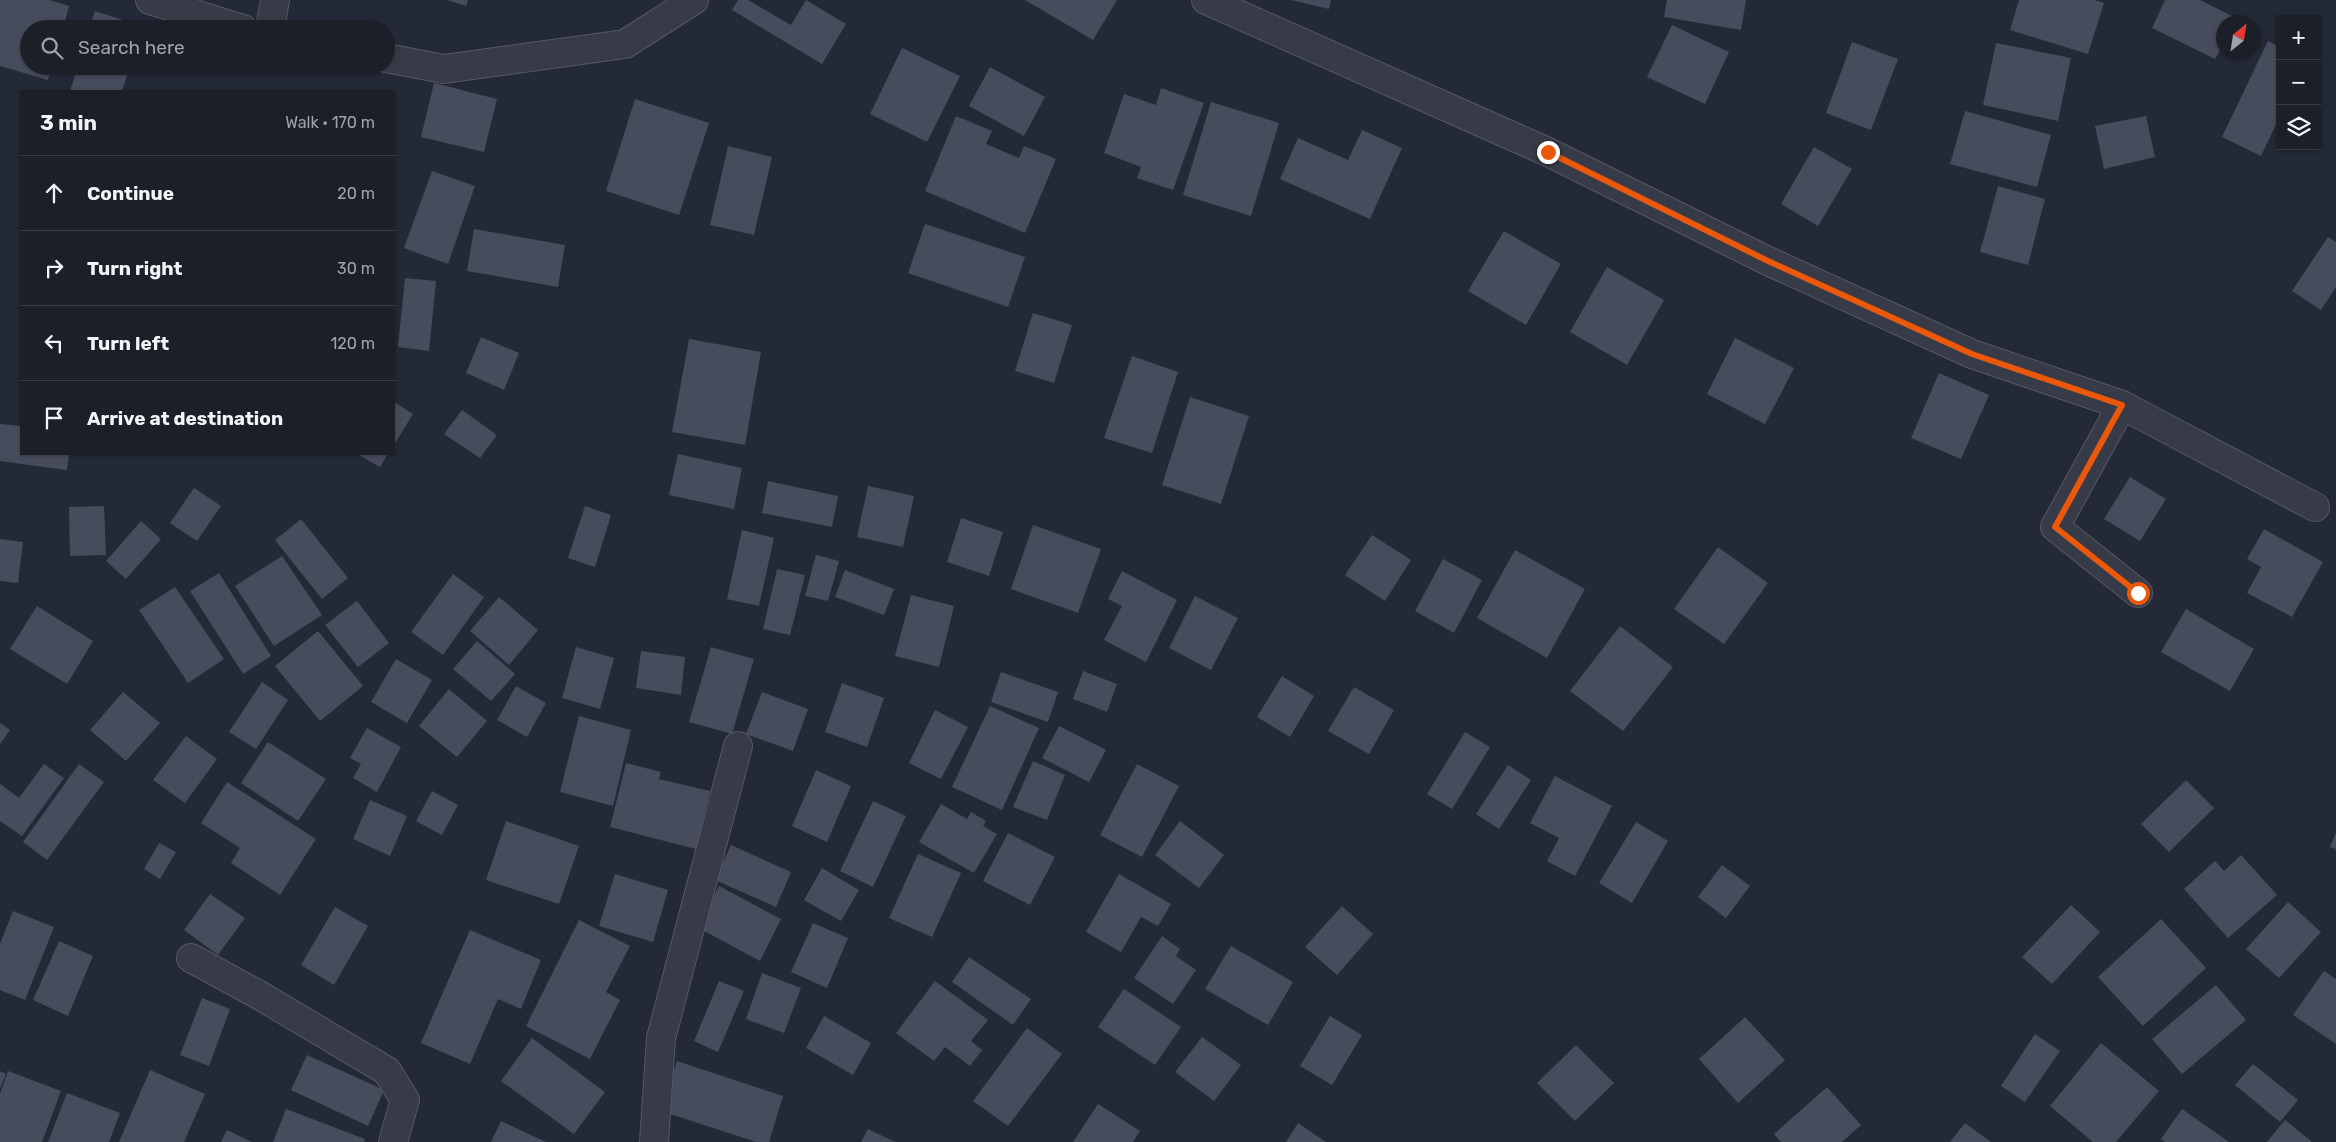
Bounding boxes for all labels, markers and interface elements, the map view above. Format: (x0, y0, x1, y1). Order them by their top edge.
north arrow (2216, 15, 2261, 60)
map controls (2276, 15, 2321, 150)
button: + (2276, 15, 2321, 60)
search box (20, 20, 395, 75)
icon: search (38, 34, 66, 62)
text: Search here (78, 36, 185, 59)
button: − (2276, 60, 2321, 105)
button: layers (2276, 105, 2321, 150)
text: 3 min (40, 110, 97, 135)
text: Walk · 170 m (285, 113, 375, 132)
route end (1537, 141, 1560, 164)
icon: ahead (40, 179, 68, 207)
text: Continue (87, 182, 174, 205)
text: 20 m (337, 184, 375, 203)
icon: right (40, 254, 68, 282)
text: Turn right (87, 257, 182, 280)
text: 30 m (337, 259, 375, 278)
icon: left (40, 329, 68, 357)
text: Turn left (87, 332, 169, 355)
text: 120 m (330, 334, 375, 353)
icon: arrive (40, 404, 68, 432)
text: Arrive at destination (87, 407, 283, 430)
route start (2127, 582, 2150, 605)

